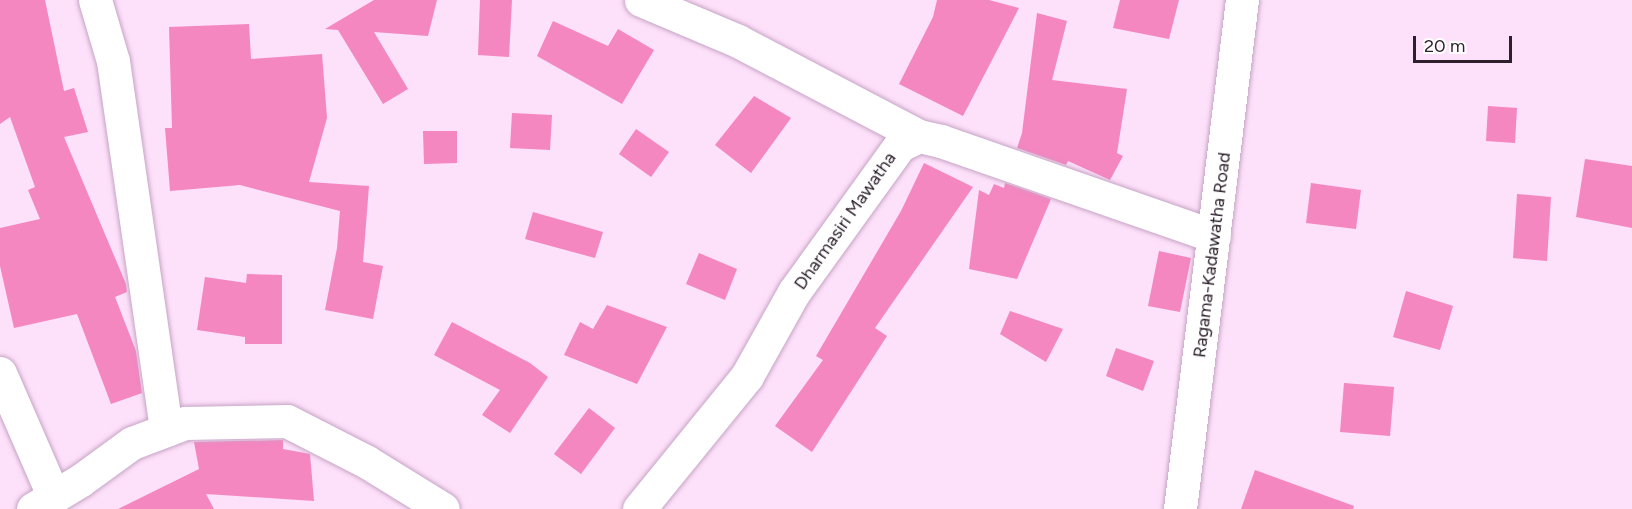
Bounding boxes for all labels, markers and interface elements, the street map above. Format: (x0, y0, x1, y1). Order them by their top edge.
scale bar (1416, 24, 1515, 62)
text: 20 m (1424, 35, 1465, 57)
street label: Dharmasiri Mawatha (789, 148, 901, 294)
street label: Ragama-Kadawatha Road (1189, 151, 1235, 359)

